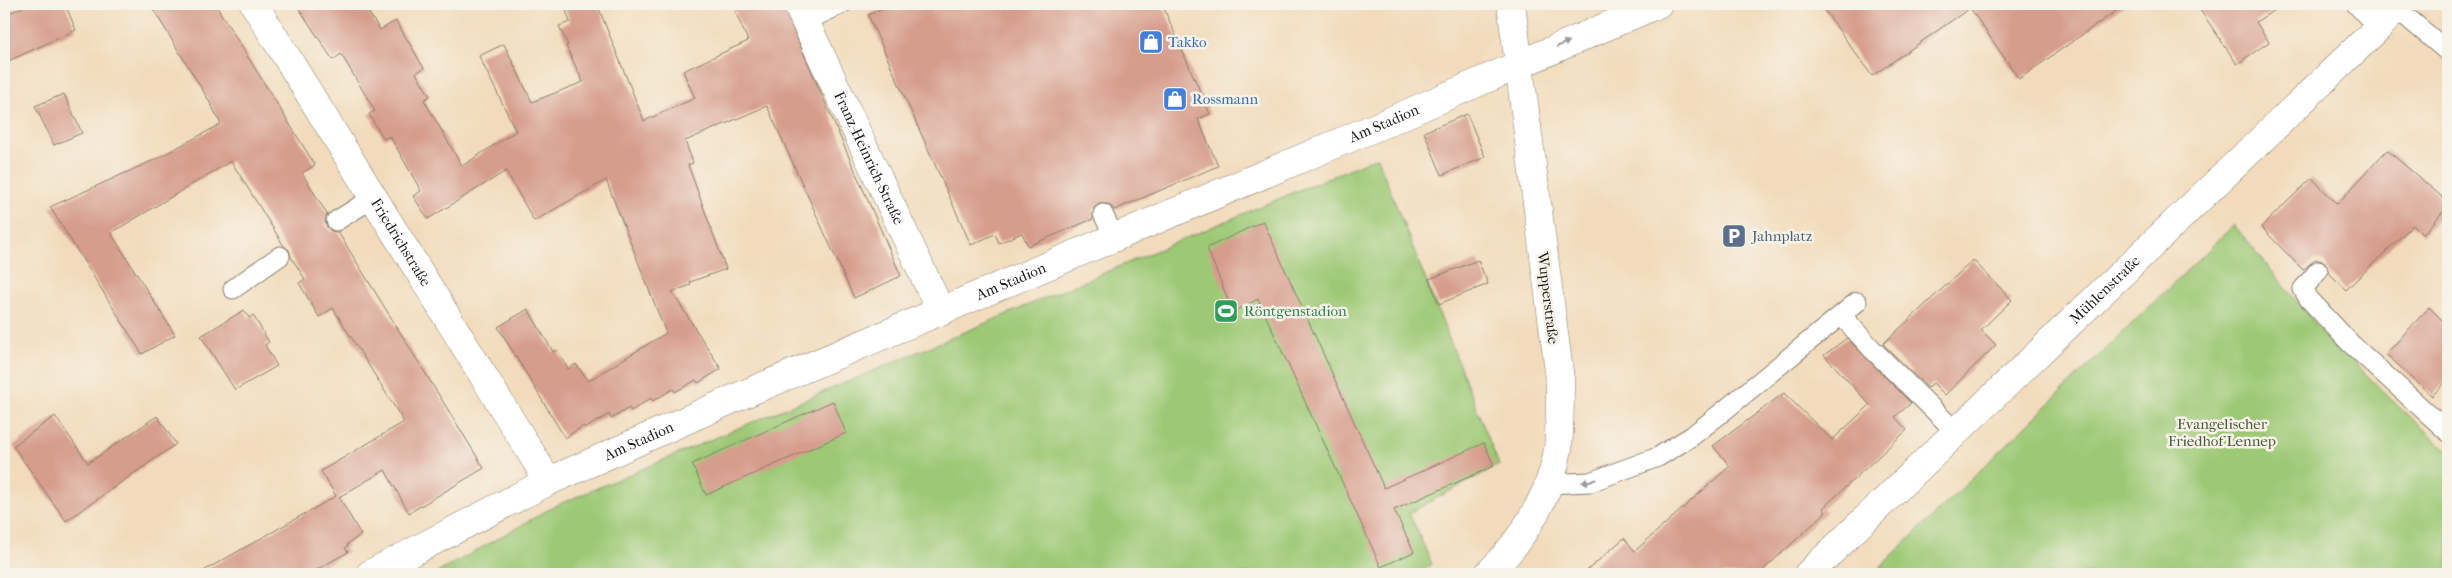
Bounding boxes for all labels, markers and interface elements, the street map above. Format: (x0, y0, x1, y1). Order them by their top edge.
shop icon: Takko (1138, 29, 1164, 55)
place label: Takko (1168, 33, 1207, 51)
one-way arrow (1556, 40, 1570, 48)
shop icon: Rossmann (1162, 86, 1188, 112)
street label: Franz-Heinrich-Straße (830, 89, 908, 228)
place label: Rossmann (1192, 90, 1258, 108)
street label: Am Stadion (1345, 100, 1422, 147)
street label: Friedrichstraße (367, 195, 435, 290)
parking icon: Jahnplatz (1721, 223, 1747, 249)
place label: Jahnplatz (1751, 227, 1813, 245)
street label: Wupperstraße (1533, 250, 1563, 346)
street label: Mühlenstraße (2066, 251, 2144, 328)
street label: Am Stadion (972, 258, 1049, 304)
sports icon: Röntgenstadion (1213, 298, 1239, 324)
place label: Röntgenstadion (1244, 302, 1347, 320)
park label: Evangelischer Friedhof Lennep (2168, 415, 2276, 450)
street label: Am Stadion (600, 418, 677, 465)
one-way arrow (1580, 477, 1596, 485)

